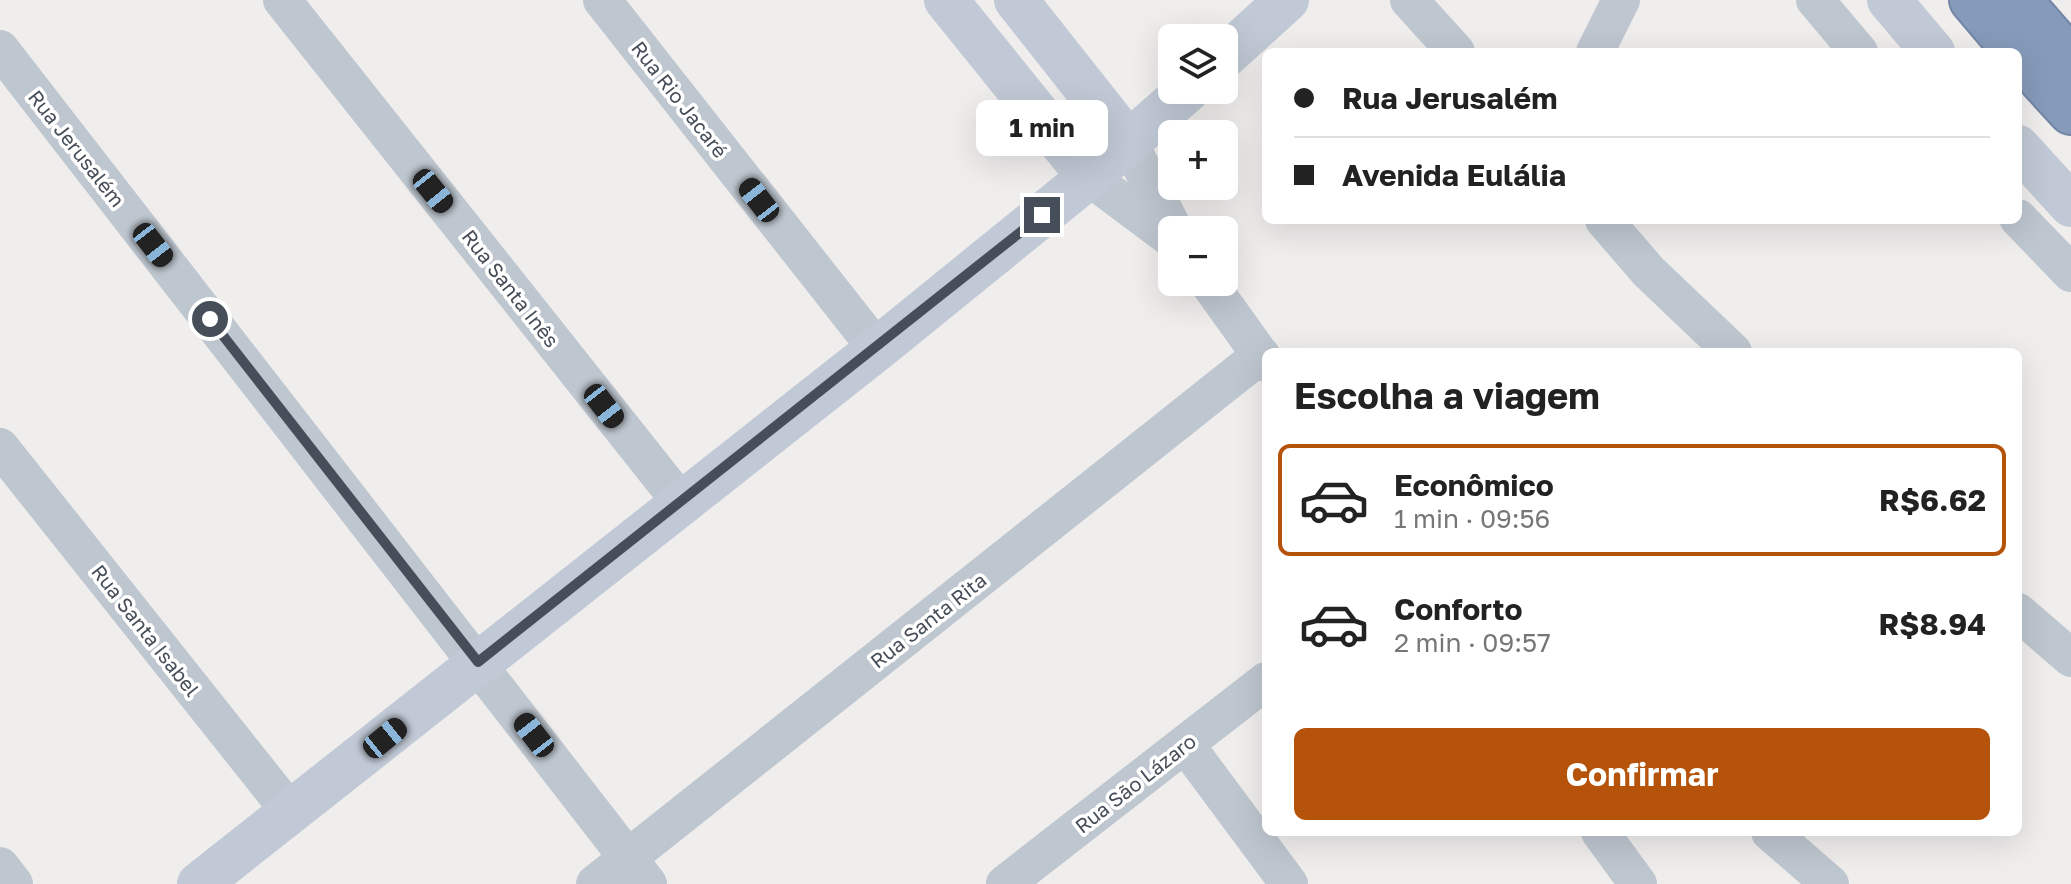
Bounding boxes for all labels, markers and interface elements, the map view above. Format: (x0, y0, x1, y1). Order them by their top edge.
map controls (1158, 24, 1238, 296)
button: layers (1158, 24, 1238, 104)
street label: Rua Rio Jacaré (627, 36, 733, 162)
text: Rua Jerusalém (1342, 80, 1558, 116)
street label: Rua Jerusalém (24, 85, 130, 211)
callout: 1 min (976, 99, 1108, 155)
text: 1 min (1009, 112, 1075, 143)
button: + (1158, 120, 1238, 200)
text: Avenida Eulália (1342, 157, 1566, 193)
car (409, 165, 457, 217)
car (735, 174, 783, 226)
route end (1024, 197, 1060, 233)
button: − (1158, 216, 1238, 296)
car (129, 219, 177, 271)
street label: Rua Santa Inês (458, 224, 564, 352)
route start (192, 301, 228, 337)
text: Escolha a viagem (1294, 374, 1600, 417)
car (580, 380, 628, 432)
icon: car (1298, 464, 1370, 536)
text: Econômico (1394, 467, 1554, 503)
text: R$6.62 (1879, 482, 1986, 518)
text: 1 min · 09:56 (1394, 503, 1550, 534)
street label: Rua Santa Isabel (87, 559, 205, 701)
street label: Rua Santa Rita (865, 567, 991, 673)
icon: car (1298, 588, 1370, 660)
text: Conforto (1394, 591, 1523, 627)
text: R$8.94 (1878, 606, 1986, 642)
text: 2 min · 09:57 (1394, 627, 1551, 658)
car (510, 709, 558, 761)
car (359, 714, 411, 762)
street label: Rua São Lázaro (1070, 728, 1200, 838)
button: Confirmar (1294, 728, 1990, 820)

